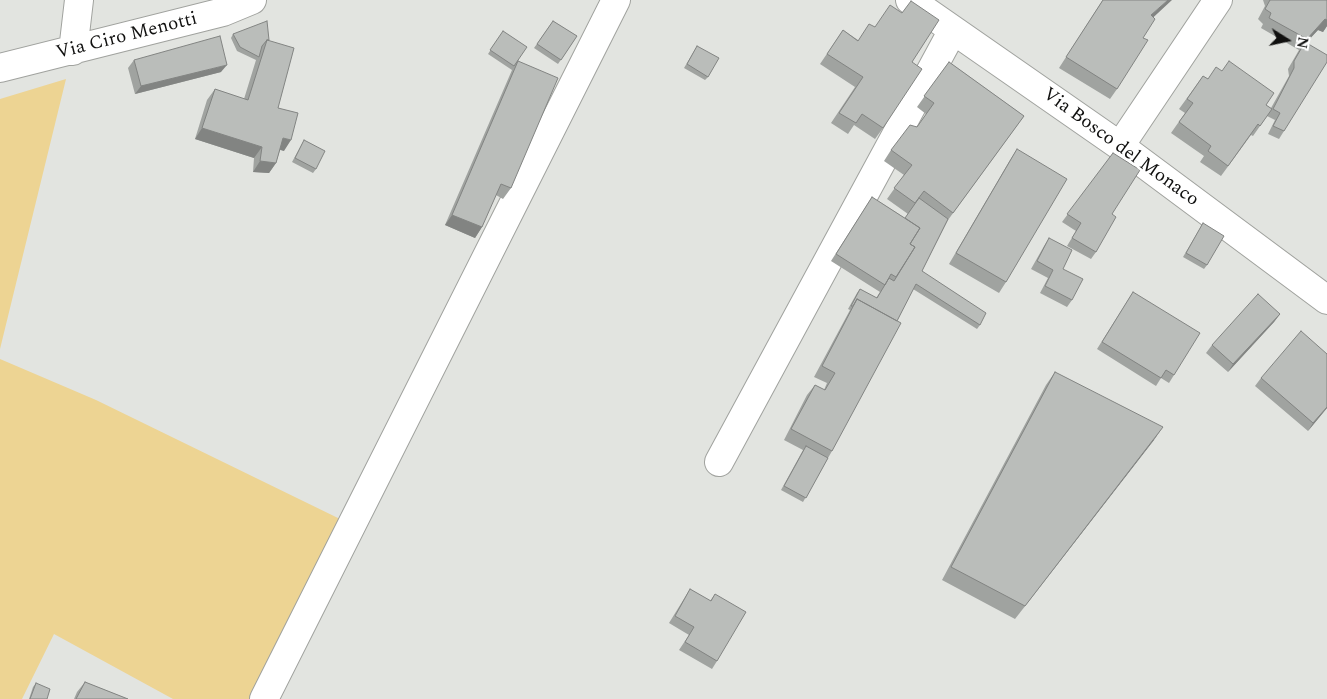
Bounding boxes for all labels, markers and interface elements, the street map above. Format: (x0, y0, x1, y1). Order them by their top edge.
street label: Via Ciro Menotti (54, 8, 200, 66)
north arrow (1262, 15, 1312, 65)
text: N (1291, 35, 1314, 50)
street label: Via Bosco del Monaco (1037, 84, 1203, 212)

